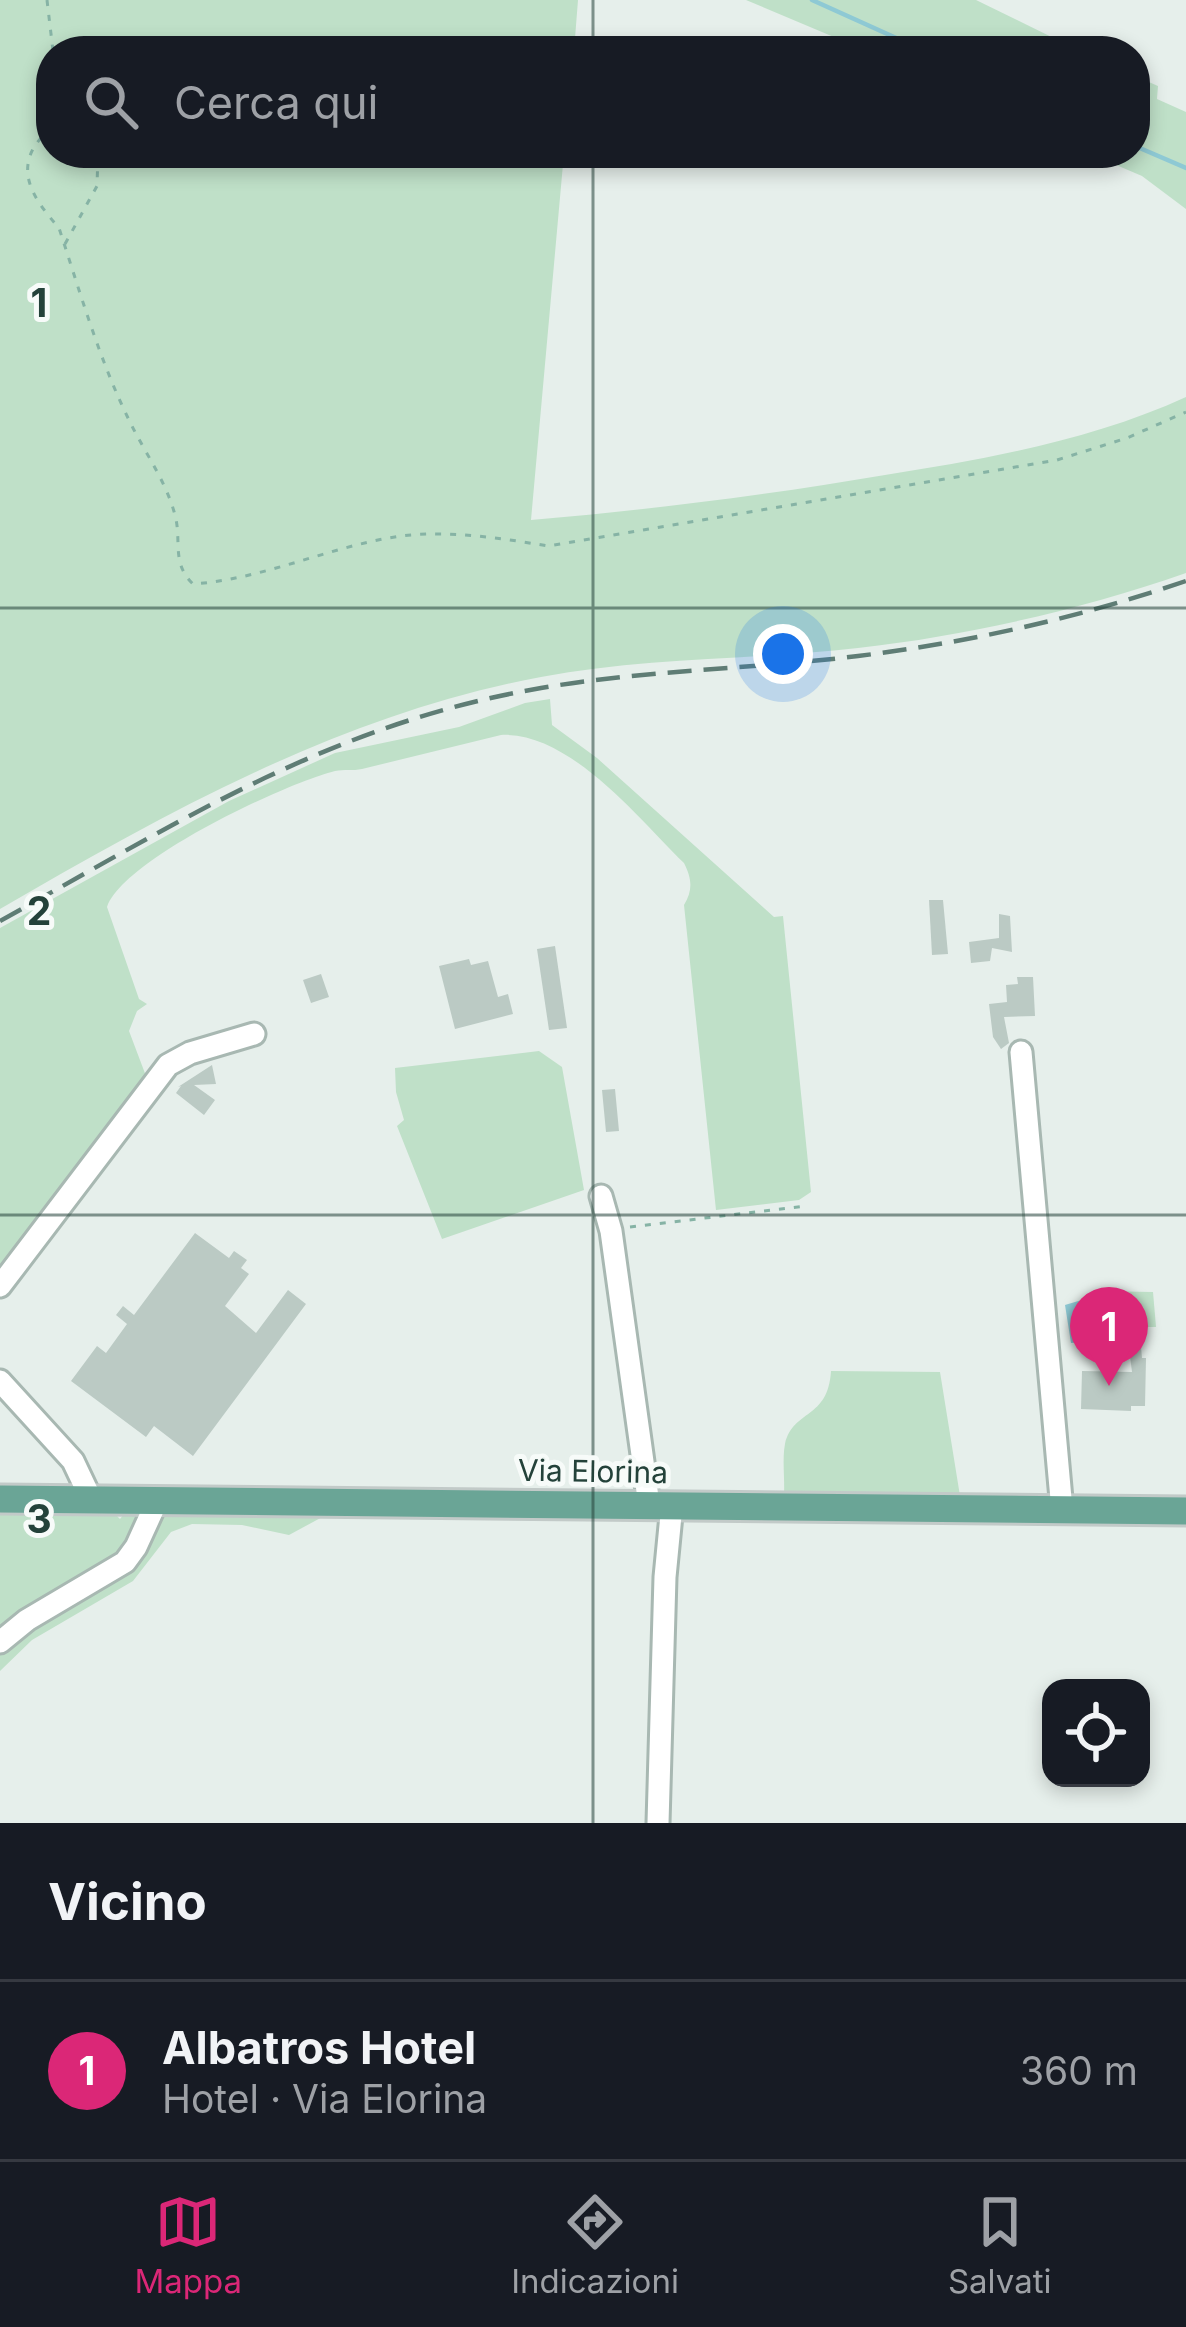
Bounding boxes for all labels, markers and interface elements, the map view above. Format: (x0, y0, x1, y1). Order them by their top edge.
search box (36, 36, 1150, 168)
icon: search (78, 69, 144, 135)
text: Cerca qui (174, 75, 378, 130)
text: 1 (31, 279, 47, 326)
your location (753, 624, 813, 684)
text: 2 (27, 887, 51, 934)
pin: 1 (1070, 1287, 1148, 1386)
street label: Via Elorina (518, 1452, 668, 1490)
text: 3 (26, 1495, 52, 1542)
map controls (1042, 1679, 1150, 1787)
button: locate (1042, 1679, 1150, 1787)
text: Vicino (48, 1871, 207, 1932)
text: Albatros Hotel (162, 2020, 476, 2075)
text: 1 (79, 2047, 95, 2094)
text: 360 m (1020, 2047, 1138, 2094)
text: Hotel · Via Elorina (162, 2075, 487, 2122)
tab: Mappa (135, 2189, 242, 2301)
tab: Indicazioni (511, 2189, 679, 2301)
tab: Salvati (948, 2189, 1051, 2301)

